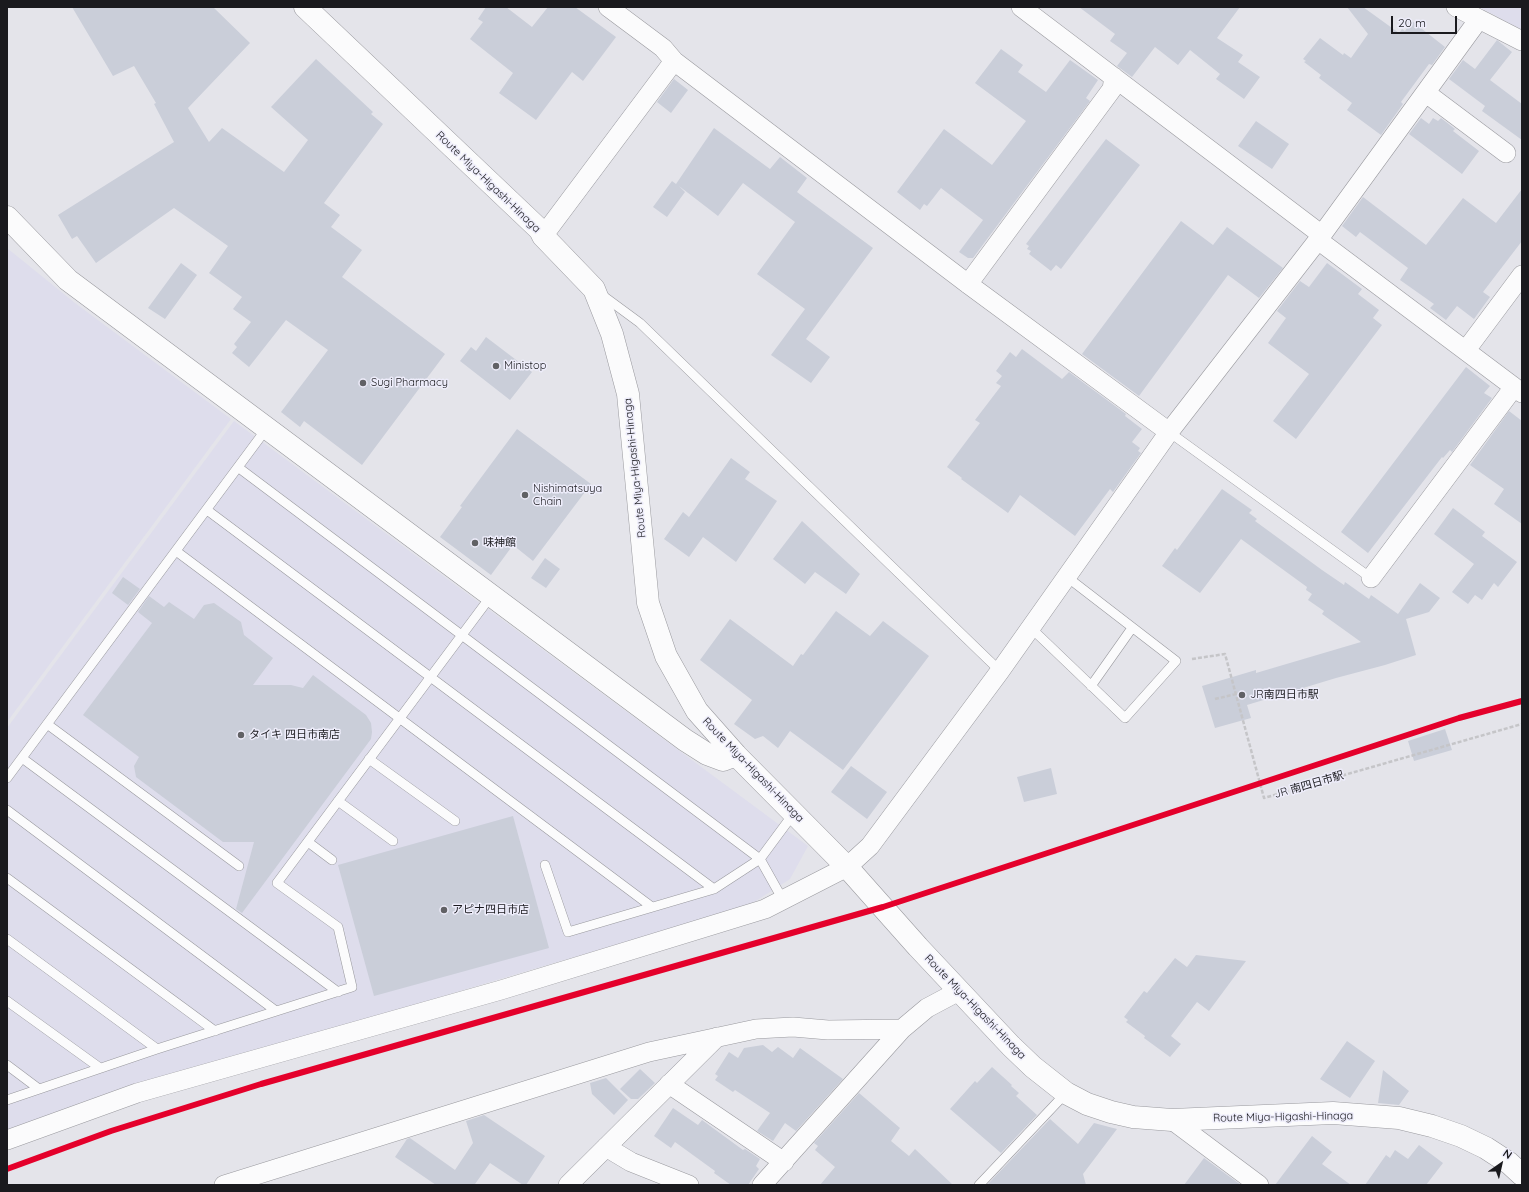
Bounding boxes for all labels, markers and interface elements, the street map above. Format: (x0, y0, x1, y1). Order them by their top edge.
scale bar (1393, 8, 1459, 34)
text: 20 m (1398, 15, 1426, 30)
street label: Route Miya-Higashi-Hinaga (433, 129, 543, 235)
place label: Ministop (504, 359, 546, 373)
marker: Ministop (491, 361, 501, 371)
place label: Sugi Pharmacy (371, 376, 448, 390)
marker: Sugi Pharmacy (358, 378, 368, 388)
street label: Route Miya-Higashi-Hinaga (621, 398, 649, 538)
place label: Nishimatsuya Chain (533, 482, 602, 508)
marker: Nishimatsuya Chain (520, 490, 530, 500)
place label: 味神館 (483, 536, 516, 550)
marker: 味神館 (470, 538, 480, 548)
place label: JR南四日市駅 (1250, 688, 1319, 702)
marker: JR南四日市駅 (1237, 690, 1247, 700)
street label: Route Miya-Higashi-Hinaga (700, 715, 806, 825)
place label: タイキ 四日市南店 (249, 728, 340, 742)
marker: タイキ 四日市南店 (236, 730, 246, 740)
street label: JR 南四日市駅 (1273, 769, 1345, 801)
place label: アピナ四日市店 (452, 903, 529, 917)
marker: アピナ四日市店 (439, 905, 449, 915)
street label: Route Miya-Higashi-Hinaga (922, 952, 1028, 1062)
street label: Route Miya-Higashi-Hinaga (1213, 1109, 1353, 1125)
north arrow (1481, 1144, 1521, 1184)
text: N (1500, 1146, 1515, 1162)

